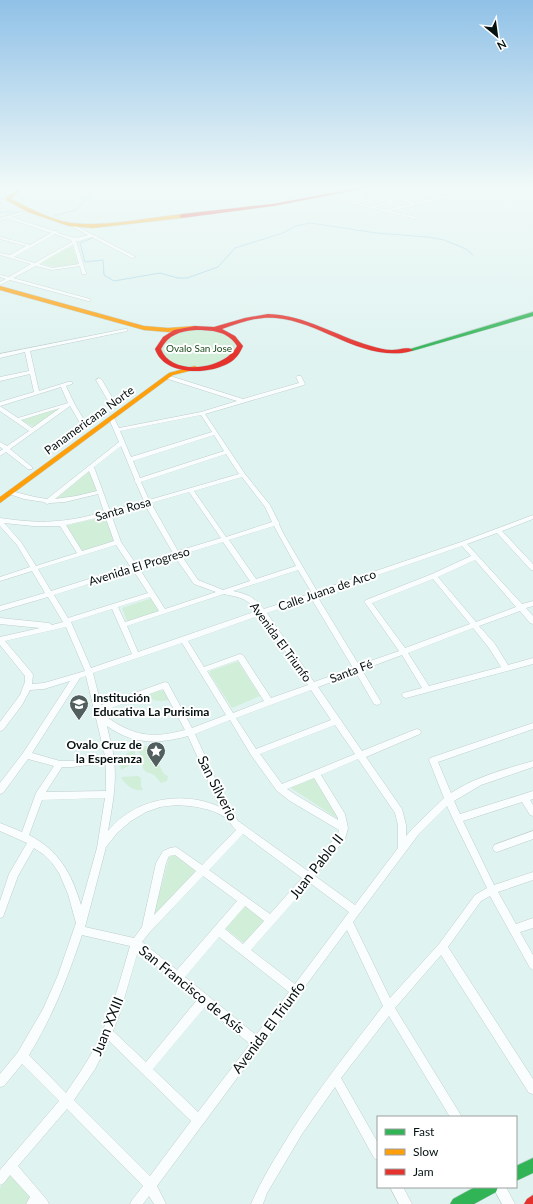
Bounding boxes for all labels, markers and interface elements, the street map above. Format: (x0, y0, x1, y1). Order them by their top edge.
north arrow (477, 16, 517, 56)
text: N (495, 37, 509, 53)
park label: Ovalo San Jose (166, 342, 232, 354)
street label: Panamericana Norte (41, 382, 137, 458)
street label: Santa Rosa (93, 494, 153, 524)
street label: Avenida El Progreso (87, 543, 191, 588)
street label: Calle Juana de Arco (276, 566, 378, 614)
street label: Avenida El Triunfo (247, 599, 315, 685)
street label: Santa Fé (327, 656, 375, 686)
place label: Institución Educativa La Purisima (93, 690, 209, 719)
school or university icon: Institución Educativa La Purisima (68, 693, 90, 721)
place label: Ovalo Cruz de la Esperanza (66, 737, 143, 766)
place icon: Ovalo Cruz de la Esperanza (145, 740, 167, 768)
street label: San Silverio (194, 753, 242, 823)
street label: Juan Pablo II (285, 830, 347, 902)
street label: San Francisco de Asís (136, 941, 248, 1037)
street label: Avenida El Triunfo (228, 978, 308, 1076)
street label: Juan XXIII (88, 994, 126, 1058)
legend (377, 1116, 517, 1188)
text: Fast (413, 1124, 435, 1139)
text: Slow (413, 1144, 439, 1159)
text: Jam (413, 1164, 434, 1179)

